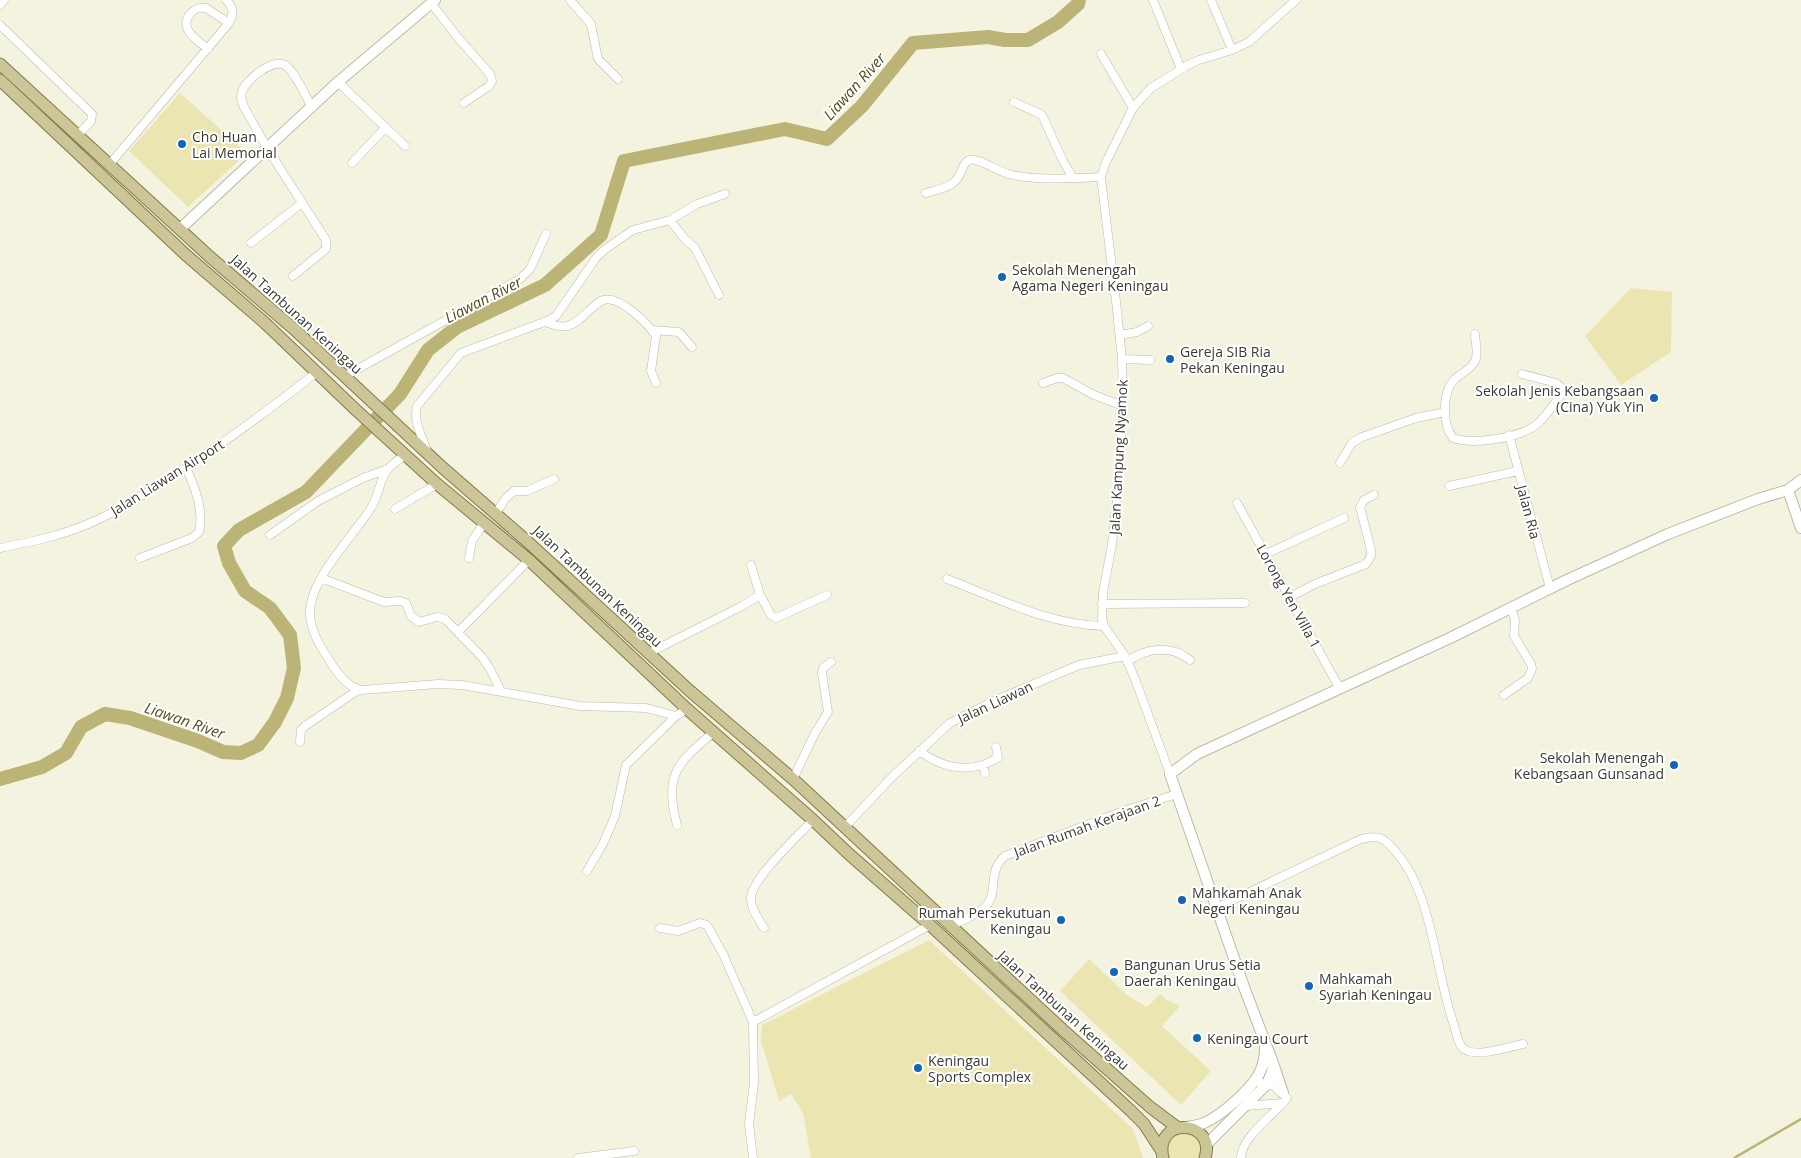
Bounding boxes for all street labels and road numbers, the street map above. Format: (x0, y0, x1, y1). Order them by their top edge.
street label: Jalan Tambunan Keningau (226, 249, 367, 378)
street label: Jalan Kampung Nyamok (1104, 378, 1132, 537)
street label: Jalan Liawan Airport (105, 434, 227, 521)
street label: Jalan Ria (1512, 481, 1545, 541)
street label: Jalan Tambunan Keningau (528, 520, 667, 651)
street label: Lorong Yen Villa 1 (1253, 541, 1325, 651)
street label: Jalan Liawan (953, 676, 1036, 729)
street label: Jalan Rumah Kerajaan 2 (1009, 791, 1163, 862)
street label: Jalan Tambunan Keningau (993, 945, 1134, 1074)

